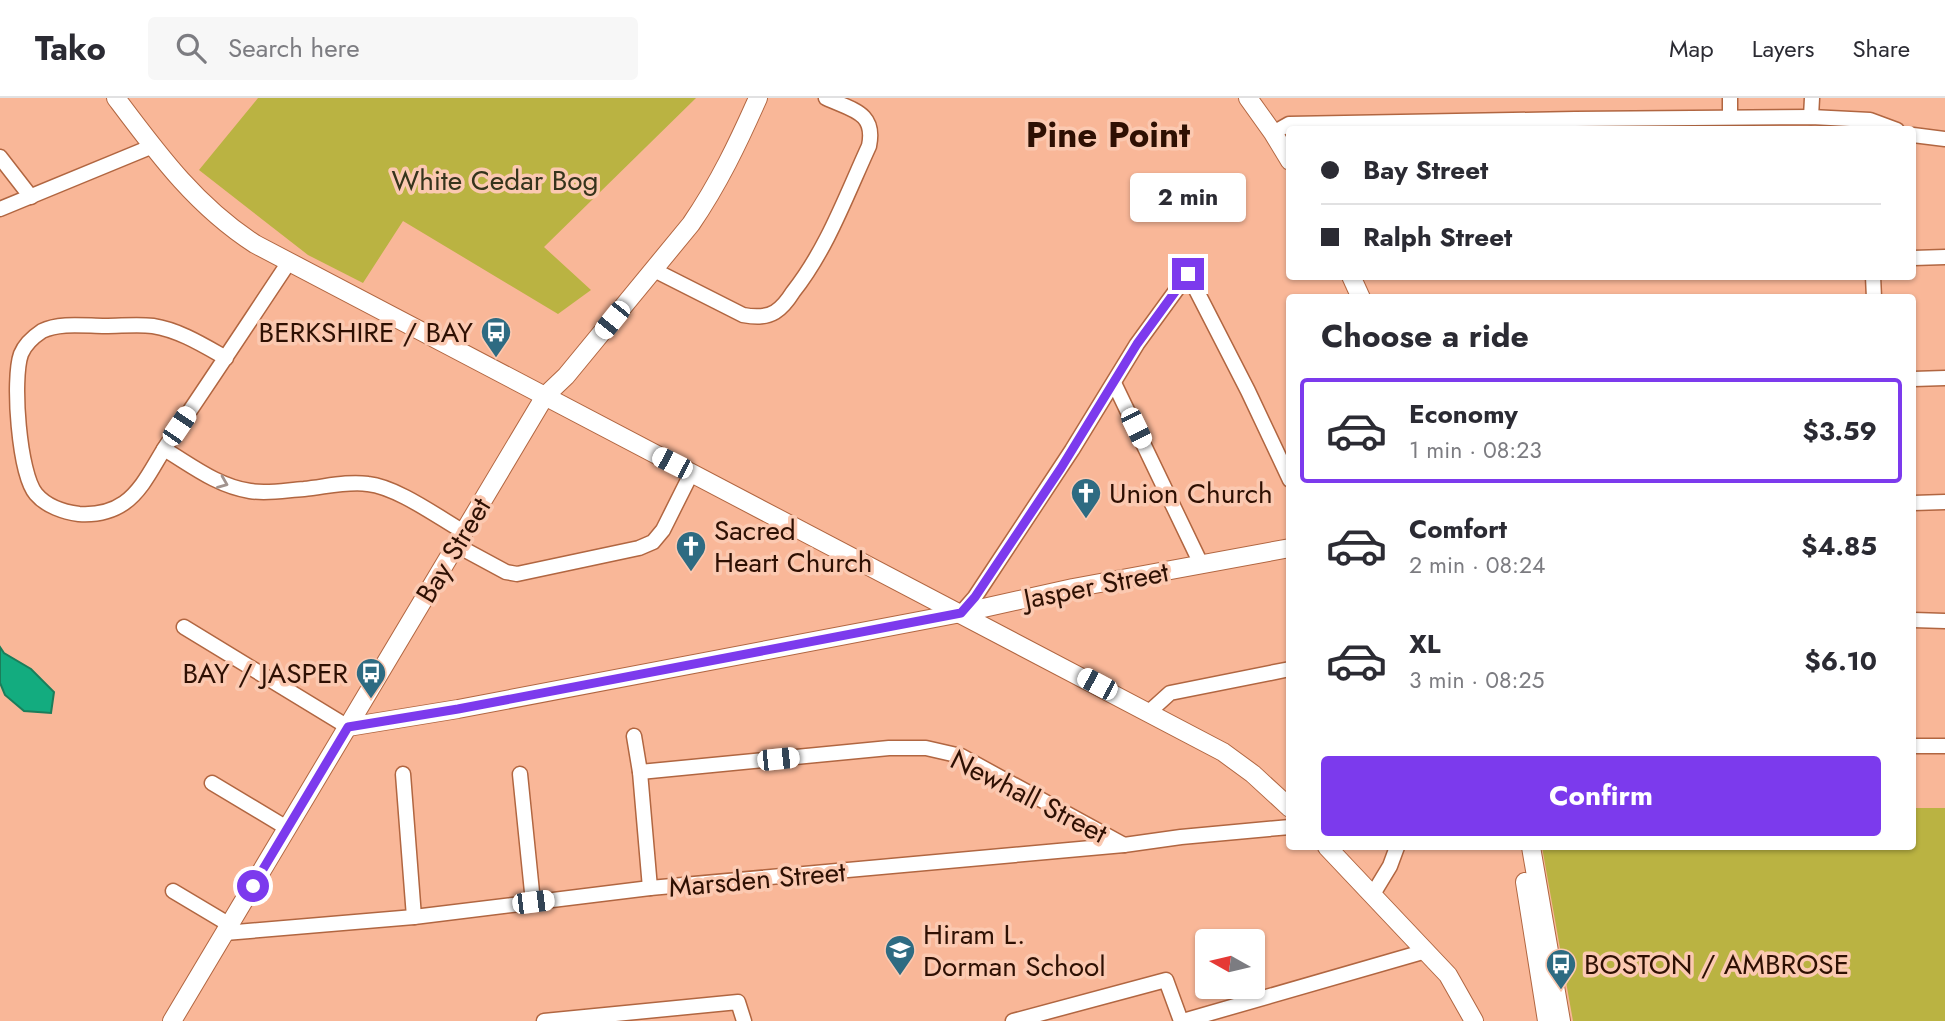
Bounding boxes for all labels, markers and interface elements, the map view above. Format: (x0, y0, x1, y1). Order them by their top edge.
search box (148, 17, 638, 80)
text: Tako (35, 25, 106, 72)
icon: search (172, 29, 210, 67)
text: Search here (228, 29, 360, 67)
text: Map (1669, 31, 1714, 66)
text: Layers (1752, 31, 1814, 66)
text: Share (1852, 31, 1910, 66)
district label: Pine Point (1026, 110, 1190, 160)
text: Bay Street (1363, 151, 1488, 189)
park label: White Cedar Bog (391, 160, 599, 201)
callout: 2 min (1130, 172, 1246, 222)
text: 2 min (1158, 180, 1218, 214)
text: Ralph Street (1363, 218, 1512, 256)
route end (1172, 258, 1204, 290)
car (591, 297, 634, 343)
place label: BERKSHIRE / BAY (259, 312, 473, 353)
text: Choose a ride (1321, 313, 1529, 359)
bus stop icon: BERKSHIRE / BAY (479, 315, 513, 359)
text: Economy (1409, 395, 1518, 433)
icon: car (1325, 399, 1388, 462)
car (159, 403, 200, 449)
car (1118, 405, 1155, 451)
text: $3.59 (1803, 412, 1877, 450)
text: 1 min · 08:23 (1409, 433, 1542, 467)
car (649, 444, 696, 482)
place label: Union Church (1109, 473, 1273, 514)
one-way arrow (216, 474, 228, 488)
church icon: Union Church (1069, 476, 1103, 520)
street label: Bay Street (406, 490, 501, 611)
place label: Sacred Heart Church (714, 510, 872, 583)
text: Comfort (1409, 510, 1507, 548)
icon: car (1325, 514, 1388, 577)
text: $4.85 (1801, 527, 1877, 565)
church icon: Sacred Heart Church (674, 529, 708, 573)
text: 2 min · 08:24 (1409, 548, 1545, 582)
street label: Jasper Street (1016, 551, 1172, 620)
text: XL (1409, 625, 1441, 663)
icon: car (1325, 629, 1388, 692)
text: $6.10 (1805, 642, 1877, 680)
place label: BAY / JASPER (182, 653, 348, 694)
bus stop icon: BAY / JASPER (354, 656, 388, 700)
text: 3 min · 08:25 (1409, 663, 1544, 697)
car (1074, 665, 1121, 703)
street label: Newhall Street (943, 739, 1115, 854)
car (757, 746, 800, 772)
button: Confirm (1321, 756, 1881, 836)
street label: Marsden Street (667, 851, 847, 908)
route start (237, 870, 269, 902)
car (511, 889, 556, 915)
place label: Hiram L. Dorman School (923, 914, 1106, 987)
north arrow (1195, 929, 1265, 999)
map controls (1195, 929, 1265, 999)
school or university icon: Hiram L. Dorman School (883, 933, 917, 977)
place label: BOSTON / AMBROSE (1584, 944, 1849, 985)
bus stop icon: BOSTON / AMBROSE (1544, 947, 1578, 991)

